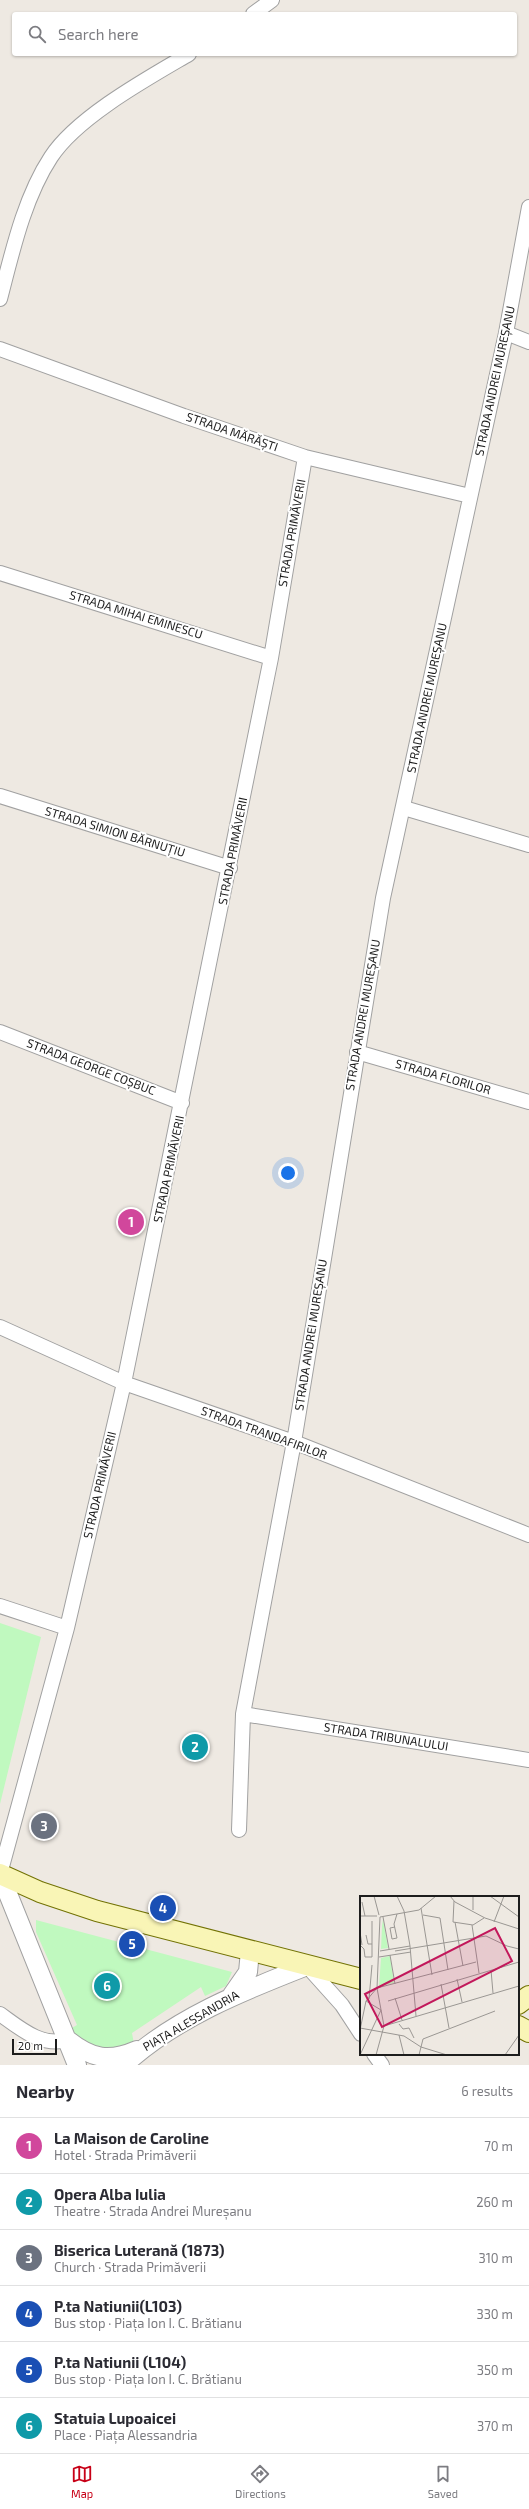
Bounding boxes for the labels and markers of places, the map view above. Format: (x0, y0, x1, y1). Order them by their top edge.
pin: 1 (118, 1207, 144, 1237)
pin: 2 (182, 1732, 208, 1762)
pin: 3 (31, 1811, 57, 1841)
pin: 4 (150, 1893, 176, 1923)
pin: 5 (119, 1929, 145, 1959)
pin: 6 (94, 1971, 120, 2001)

